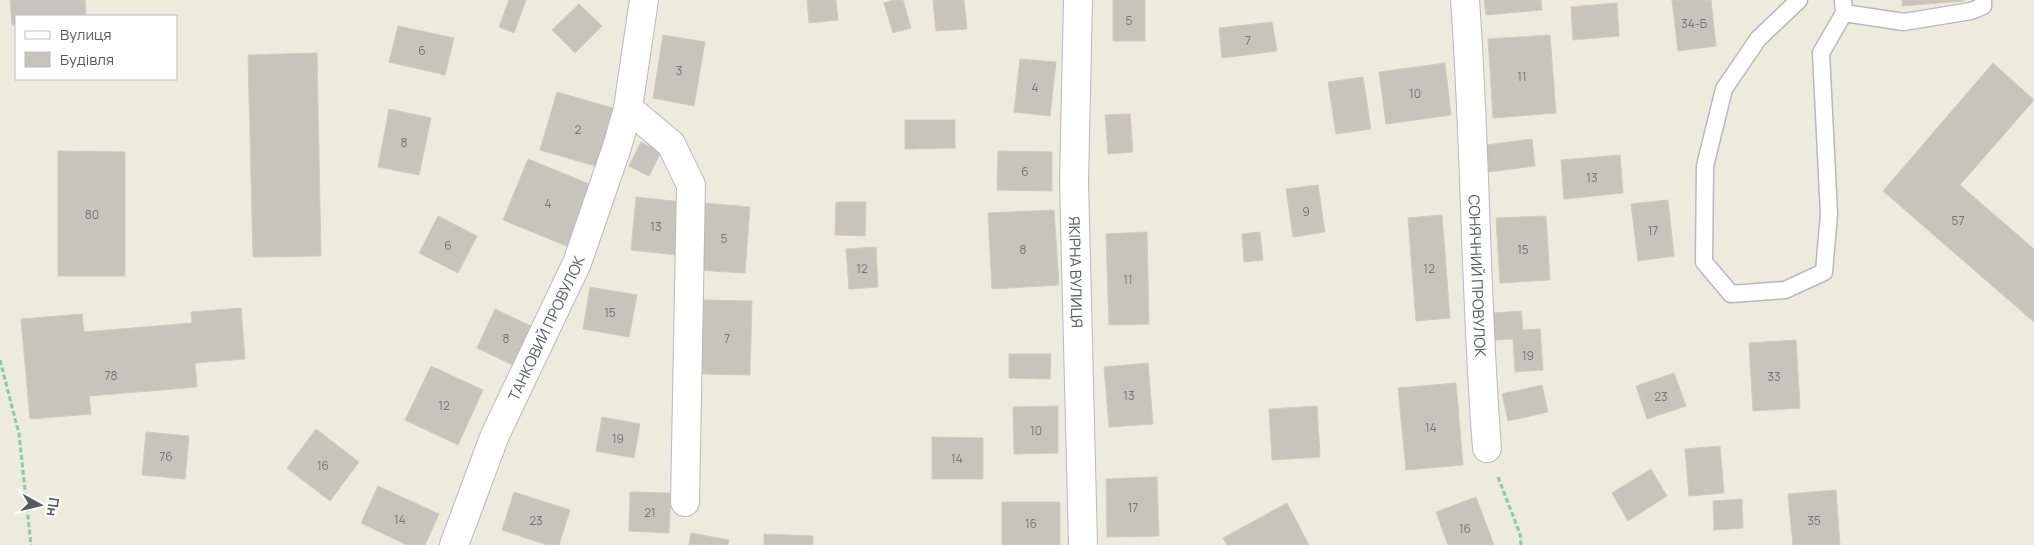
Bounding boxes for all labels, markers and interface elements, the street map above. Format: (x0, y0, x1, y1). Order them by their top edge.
house number: 5 (1126, 12, 1133, 29)
legend (15, 15, 178, 80)
house number: 34-Б (1681, 15, 1707, 32)
text: Вулиця (60, 24, 112, 45)
house number: 7 (1245, 32, 1251, 49)
house number: 6 (418, 42, 426, 59)
text: Будівля (60, 49, 114, 70)
house number: 3 (676, 62, 682, 79)
house number: 11 (1517, 68, 1527, 85)
house number: 4 (1031, 79, 1039, 96)
house number: 10 (1409, 85, 1421, 102)
house number: 2 (575, 121, 582, 138)
house number: 8 (401, 134, 408, 151)
house number: 6 (1021, 163, 1029, 180)
house number: 13 (1586, 169, 1598, 186)
street label: СОНЯЧНИЙ ПРОВУЛОК (1464, 194, 1492, 358)
house number: 4 (544, 195, 552, 212)
house number: 9 (1302, 203, 1310, 220)
house number: 80 (85, 206, 99, 223)
house number: 57 (1952, 212, 1964, 229)
street label: ЯКІРНА ВУЛИЦЯ (1064, 216, 1088, 328)
house number: 13 (650, 218, 662, 235)
house number: 17 (1648, 222, 1658, 239)
house number: 5 (721, 230, 728, 247)
house number: 6 (444, 237, 452, 254)
house number: 8 (1020, 241, 1027, 258)
house number: 15 (1517, 241, 1529, 258)
street label: ТАНКОВИЙ ПРОВУЛОК (503, 253, 589, 404)
house number: 12 (856, 260, 868, 277)
house number: 12 (1423, 260, 1435, 277)
house number: 11 (1123, 271, 1133, 288)
house number: 15 (604, 304, 616, 321)
house number: 8 (503, 330, 510, 347)
house number: 7 (724, 330, 730, 347)
house number: 19 (1522, 347, 1534, 364)
house number: 78 (105, 367, 118, 384)
house number: 33 (1767, 368, 1781, 385)
house number: 13 (1123, 387, 1135, 404)
house number: 23 (1654, 388, 1668, 405)
house number: 12 (438, 397, 450, 414)
house number: 14 (1425, 419, 1437, 436)
house number: 10 (1030, 422, 1042, 439)
house number: 19 (612, 430, 624, 447)
house number: 76 (159, 448, 173, 465)
house number: 14 (951, 450, 963, 467)
house number: 16 (317, 457, 329, 474)
north arrow (15, 480, 65, 530)
text: Пн (43, 496, 64, 518)
house number: 17 (1128, 499, 1138, 516)
house number: 21 (644, 504, 656, 521)
house number: 14 (394, 511, 406, 528)
house number: 23 (529, 512, 543, 529)
house number: 35 (1807, 512, 1821, 529)
house number: 16 (1025, 515, 1037, 532)
house number: 16 (1459, 520, 1471, 537)

